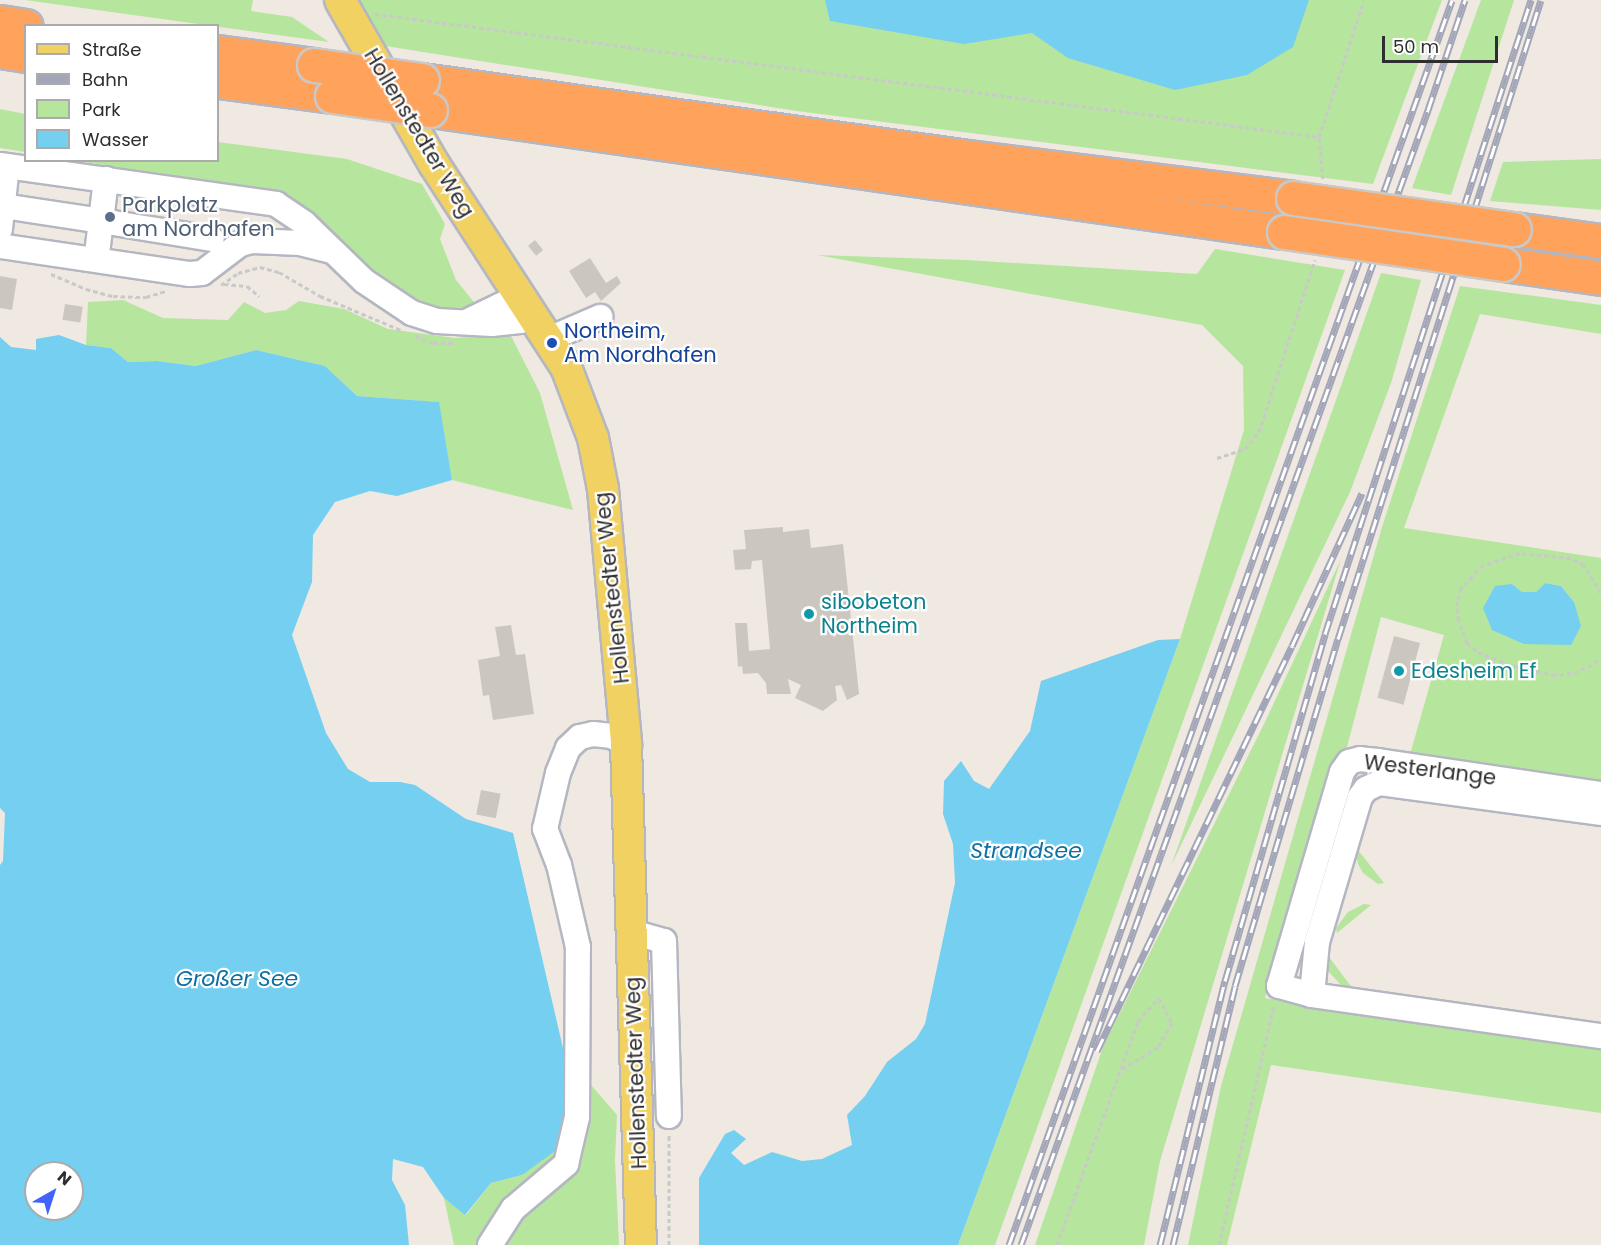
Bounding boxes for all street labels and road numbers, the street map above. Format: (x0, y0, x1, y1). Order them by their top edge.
street label: Hollenstedter Weg (359, 44, 479, 222)
street label: Hollenstedter Weg (589, 491, 635, 685)
street label: Westerlange (1362, 749, 1498, 791)
street label: Hollenstedter Weg (620, 976, 652, 1170)

